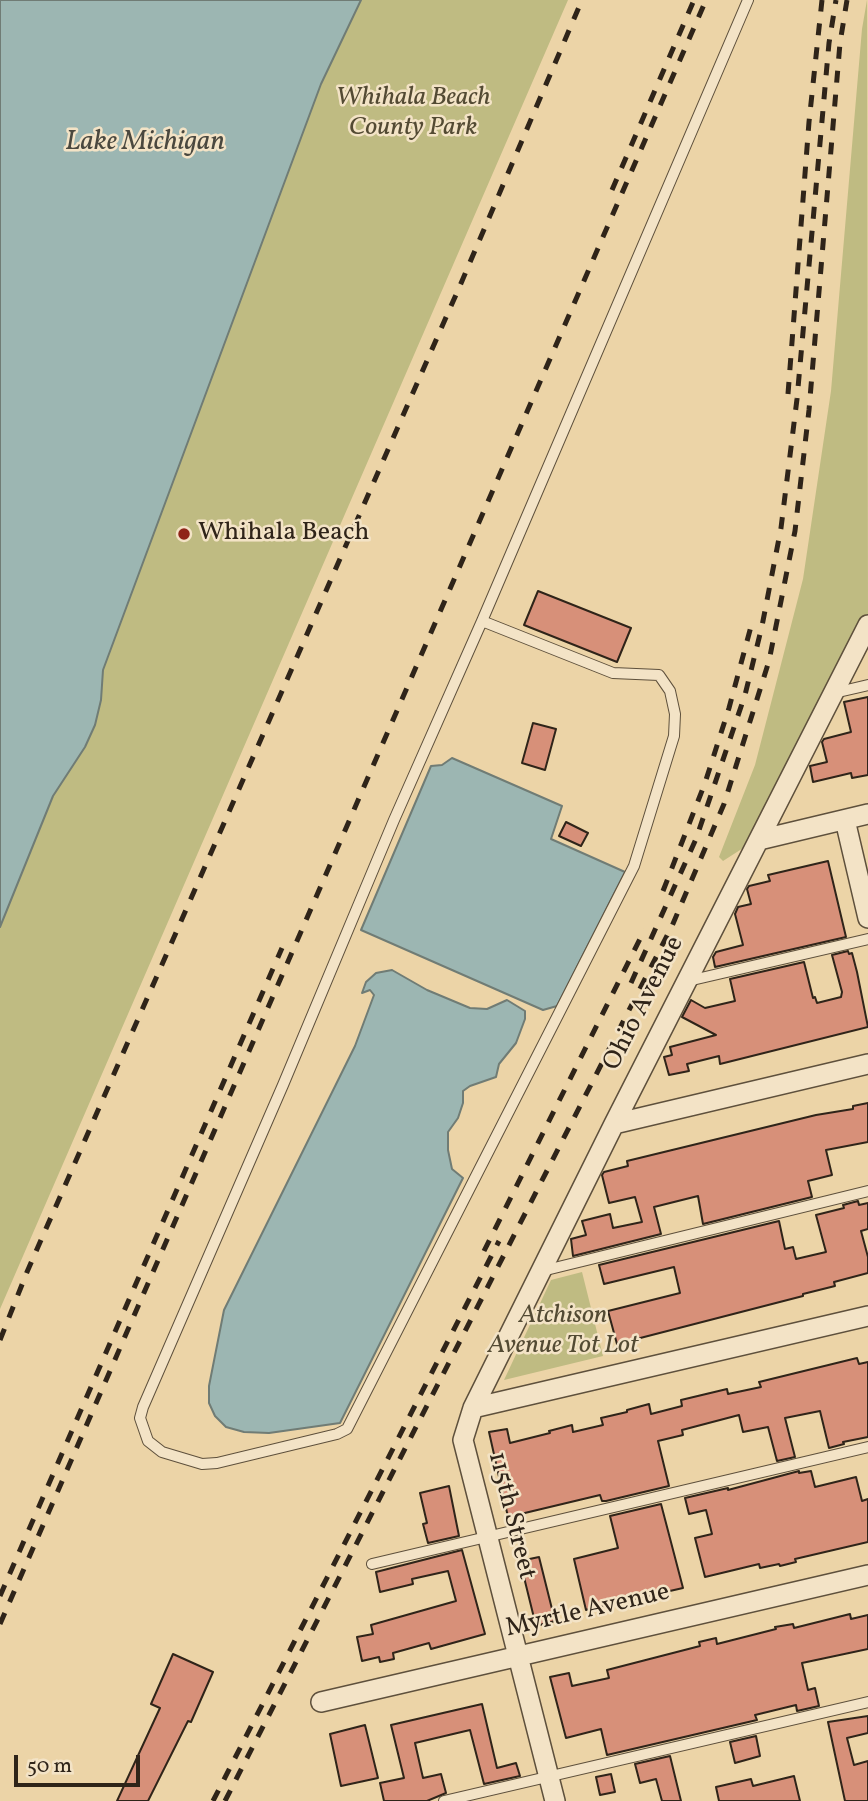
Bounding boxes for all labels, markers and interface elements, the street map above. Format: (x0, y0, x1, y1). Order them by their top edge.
park label: Whihala Beach County Park (336, 83, 490, 144)
water label: Lake Michigan (65, 127, 225, 161)
place label: Whihala Beach (198, 518, 369, 550)
marker: Whihala Beach (176, 526, 192, 542)
street label: Ohio Avenue (598, 932, 692, 1076)
park label: Atchison Avenue Tot Lot (488, 1301, 638, 1362)
street label: 115th Street (479, 1449, 541, 1583)
street label: Myrtle Avenue (503, 1578, 673, 1646)
scale bar (18, 1742, 144, 1786)
text: 50 m (27, 1752, 72, 1781)

